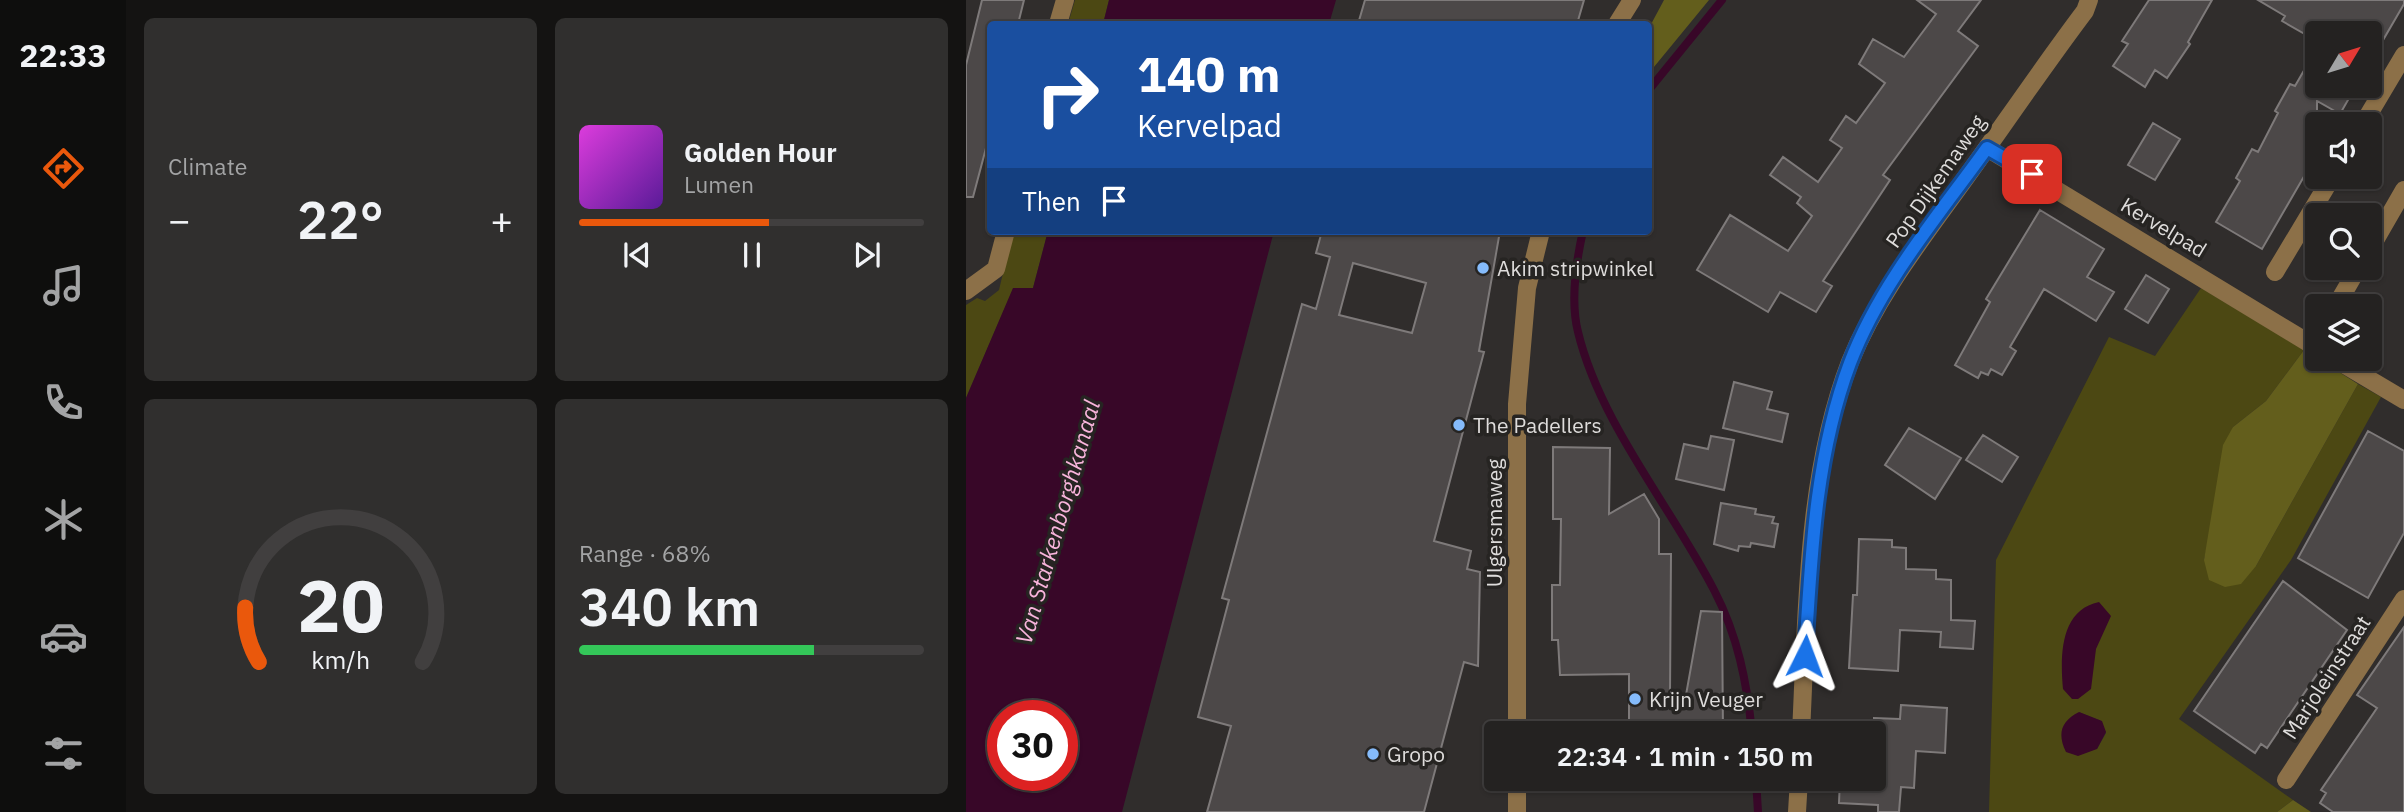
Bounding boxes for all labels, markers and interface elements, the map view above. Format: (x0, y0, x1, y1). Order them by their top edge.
north arrow (2305, 21, 2382, 98)
map controls (2305, 21, 2382, 371)
text: 22:33 (19, 34, 107, 76)
text: 140 m (1137, 42, 1281, 105)
icon: right (1022, 49, 1113, 140)
text: Kervelpad (1137, 104, 1282, 146)
street label: Pop Dijkemaweg (1879, 109, 1991, 253)
button: sound (2305, 112, 2382, 189)
text: Golden Hour (684, 135, 837, 169)
icon: directions (39, 144, 88, 193)
pin (2002, 144, 2062, 204)
text: Climate (168, 151, 247, 181)
icon: arrive (2013, 155, 2051, 193)
text: Lumen (684, 169, 754, 199)
icon: arrive (1095, 182, 1133, 220)
text: Then (1022, 184, 1081, 218)
text: 22° (297, 186, 384, 253)
street label: Kervelpad (2116, 190, 2212, 264)
text: − (168, 195, 191, 244)
text: + (490, 195, 513, 244)
button: search (2305, 203, 2382, 280)
icon: previous (618, 236, 656, 274)
icon: pause (733, 236, 771, 274)
icon: next (848, 236, 886, 274)
place label: Akim stripwinkel (1497, 254, 1654, 282)
marker: Akim stripwinkel (1475, 260, 1491, 276)
icon: music (39, 261, 88, 310)
button: layers (2305, 294, 2382, 371)
icon: phone (39, 378, 88, 427)
water label: Van Starkenborghkanaal (1008, 396, 1106, 647)
place label: The Padellers (1473, 411, 1602, 439)
marker: The Padellers (1451, 417, 1467, 433)
street label: Ulgersmaweg (1480, 459, 1508, 587)
icon: climate (39, 495, 88, 544)
text: Range · 68% (579, 538, 711, 568)
text: 20 (297, 558, 384, 653)
text: 340 km (579, 573, 760, 640)
street label: Marjoleinstraat (2276, 610, 2376, 744)
icon: car (39, 612, 88, 661)
position arrow (1768, 619, 1842, 693)
text: km/h (311, 643, 370, 676)
place label: Krijn Veuger (1649, 685, 1763, 713)
marker: Krijn Veuger (1627, 691, 1643, 707)
speed limit sign: 30 (987, 700, 1078, 791)
icon: filters (39, 729, 88, 778)
text: 22:34 · 1 min · 150 m (1557, 739, 1813, 773)
place label: Gropo (1387, 740, 1445, 768)
marker: Gropo (1365, 746, 1381, 762)

